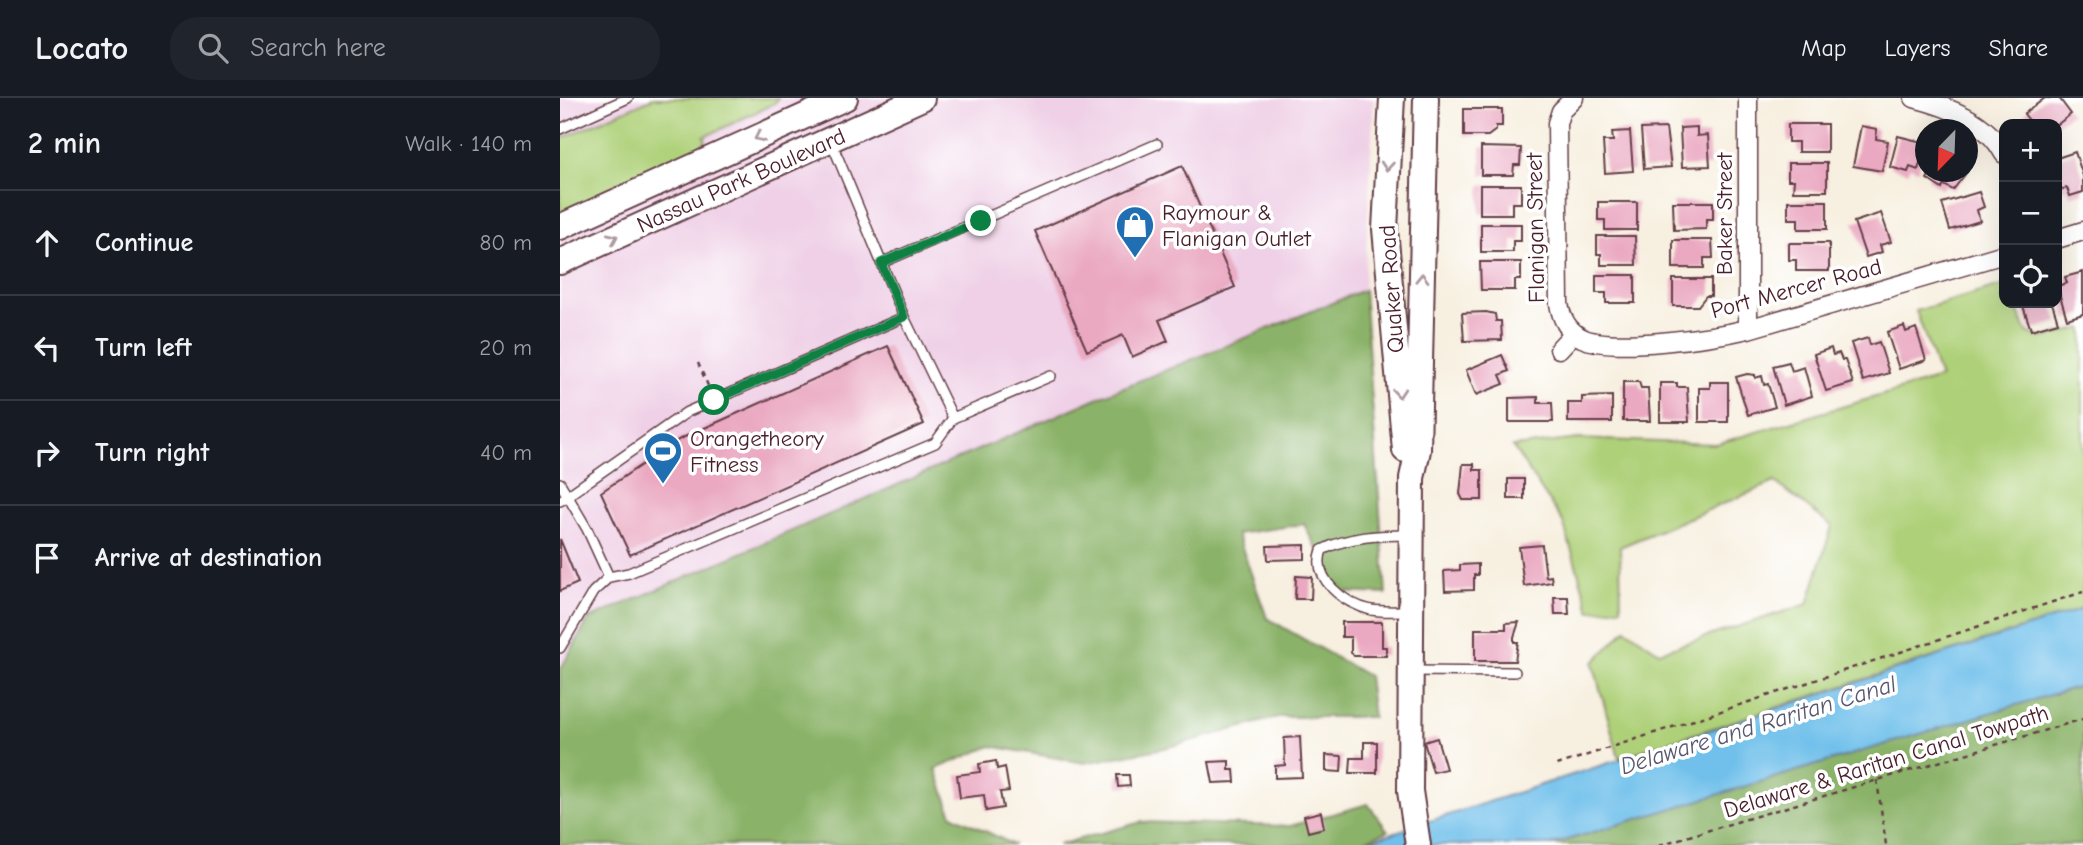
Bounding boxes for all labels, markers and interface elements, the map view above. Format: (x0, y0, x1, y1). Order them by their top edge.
search box (170, 17, 660, 80)
text: Locato (35, 29, 128, 67)
icon: search (194, 29, 232, 67)
text: Search here (250, 33, 386, 63)
text: Map (1801, 34, 1847, 62)
text: Layers (1885, 34, 1950, 62)
text: Share (1988, 34, 2048, 62)
north arrow (1915, 119, 1978, 182)
map controls (1999, 119, 2062, 308)
button: + (1999, 119, 2062, 182)
street label: Nassau Park Boulevard (633, 122, 850, 239)
text: 2 min (28, 126, 101, 161)
one-way arrow (754, 129, 767, 143)
text: Walk · 140 m (405, 130, 532, 157)
street label: Flanigan Street (1521, 151, 1550, 303)
street label: Baker Street (1711, 151, 1738, 275)
one-way arrow (1380, 161, 1395, 172)
button: − (1999, 182, 2062, 245)
place label: Raymour & Flanigan Outlet (1162, 199, 1312, 252)
shop icon: Raymour & Flanigan Outlet (1114, 204, 1156, 259)
route end (965, 205, 996, 236)
icon: ahead (28, 224, 66, 262)
street label: Quaker Road (1374, 224, 1409, 354)
text: Continue (95, 228, 193, 258)
text: 80 m (479, 229, 532, 256)
one-way arrow (606, 232, 618, 246)
button: locate (1999, 245, 2062, 308)
street label: Port Mercer Road (1708, 253, 1885, 324)
one-way arrow (1414, 272, 1430, 283)
icon: left (28, 329, 66, 367)
text: Turn left (95, 333, 192, 363)
text: 20 m (479, 334, 532, 361)
route start (698, 384, 729, 415)
one-way arrow (1391, 388, 1406, 399)
place label: Orangetheory Fitness (690, 425, 825, 478)
sports icon: Orangetheory Fitness (642, 430, 684, 485)
icon: right (28, 434, 66, 472)
text: Turn right (95, 438, 209, 468)
text: 40 m (480, 439, 532, 466)
icon: arrive (28, 539, 66, 577)
text: Arrive at destination (95, 543, 322, 573)
water label: Delaware and Raritan Canal (1617, 669, 1900, 780)
street label: Delaware & Raritan Canal Towpath (1720, 699, 2052, 824)

